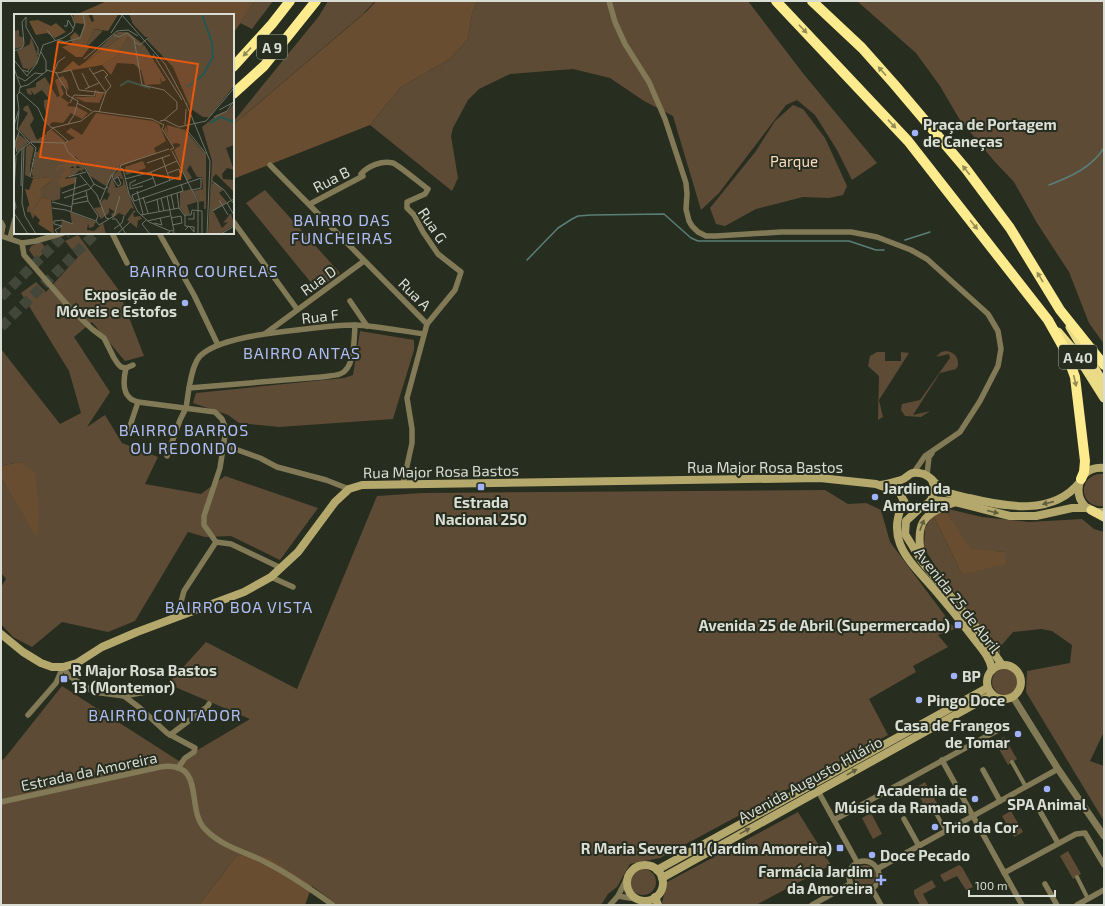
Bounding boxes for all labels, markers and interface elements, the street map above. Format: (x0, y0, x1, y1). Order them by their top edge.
inset map (14, 14, 234, 234)
one-way arrow (798, 24, 807, 35)
road number: A 9 (257, 35, 287, 59)
one-way arrow (242, 47, 251, 57)
one-way arrow (878, 66, 887, 76)
place label: Praça de Portagem de Caneças (923, 115, 1057, 152)
one-way arrow (887, 119, 897, 129)
marker: Praça de Portagem de Caneças (910, 128, 920, 138)
park label: Parque (770, 152, 818, 170)
street label: Rua B (310, 162, 352, 196)
one-way arrow (962, 164, 971, 175)
street label: Rua G (415, 204, 451, 246)
district label: BAIRRO DAS FUNCHEIRAS (291, 210, 393, 247)
one-way arrow (970, 219, 978, 230)
district label: BAIRRO COURELAS (129, 261, 279, 280)
street label: Rua D (297, 261, 339, 299)
one-way arrow (1036, 272, 1044, 282)
street label: Rua A (395, 274, 435, 314)
place label: Exposição de Móveis e Estofos (56, 285, 177, 320)
marker: Exposição de Móveis e Estofos (180, 298, 190, 308)
street label: Rua F (300, 305, 340, 327)
district label: BAIRRO ANTAS (243, 343, 361, 362)
road number: A 40 (1059, 345, 1097, 369)
one-way arrow (1073, 375, 1079, 387)
district label: BAIRRO BARROS OU REDONDO (119, 420, 249, 457)
street label: Rua Major Rosa Bastos (687, 458, 843, 477)
street label: Rua Major Rosa Bastos (363, 461, 519, 482)
place label: Jardim da Amoreira (883, 479, 951, 514)
marker: Estrada Nacional 250 (476, 482, 486, 492)
marker: Jardim da Amoreira (870, 492, 880, 502)
place label: Estrada Nacional 250 (435, 493, 527, 528)
one-way arrow (1042, 500, 1054, 506)
one-way arrow (987, 509, 999, 515)
one-way arrow (920, 519, 926, 531)
street label: Avenida 25 de Abril (911, 544, 1005, 657)
district label: BAIRRO BOA VISTA (165, 597, 313, 616)
place label: Avenida 25 de Abril (Supermercado) (699, 616, 950, 634)
marker: Avenida 25 de Abril (Supermercado) (953, 620, 963, 630)
place label: R Major Rosa Bastos 13 (Montemor) (72, 661, 217, 696)
place label: BP (962, 667, 981, 685)
marker: BP (949, 671, 959, 681)
marker: R Major Rosa Bastos 13 (Montemor) (59, 674, 69, 684)
place label: Pingo Doce (927, 691, 1005, 709)
marker: Pingo Doce (914, 695, 924, 705)
district label: BAIRRO CONTADOR (88, 705, 242, 724)
place label: Casa de Frangos de Tomar (895, 716, 1011, 751)
marker: Casa de Frangos de Tomar (1013, 729, 1023, 739)
street label: Avenida Augusto Hilário (735, 732, 885, 826)
street label: Estrada da Amoreira (19, 748, 159, 794)
one-way arrow (846, 769, 858, 776)
place label: Academia de Música da Ramada (835, 781, 967, 816)
marker: SPA Animal (1042, 784, 1052, 794)
marker: Academia de Música da Ramada (970, 794, 980, 804)
place label: SPA Animal (1007, 795, 1087, 813)
place label: Trio da Cor (943, 818, 1019, 836)
marker: Trio da Cor (930, 822, 940, 832)
one-way arrow (739, 828, 751, 835)
place label: R Maria Severa 11 (Jardim Amoreira) (581, 839, 832, 857)
marker: R Maria Severa 11 (Jardim Amoreira) (835, 843, 845, 853)
place label: Doce Pecado (880, 846, 970, 864)
marker: Doce Pecado (867, 850, 877, 860)
place label: Farmácia Jardim da Amoreira (758, 862, 873, 897)
scale bar (969, 872, 1055, 898)
marker: Farmácia Jardim da Amoreira (876, 875, 886, 885)
text: 100 m (975, 878, 1007, 892)

